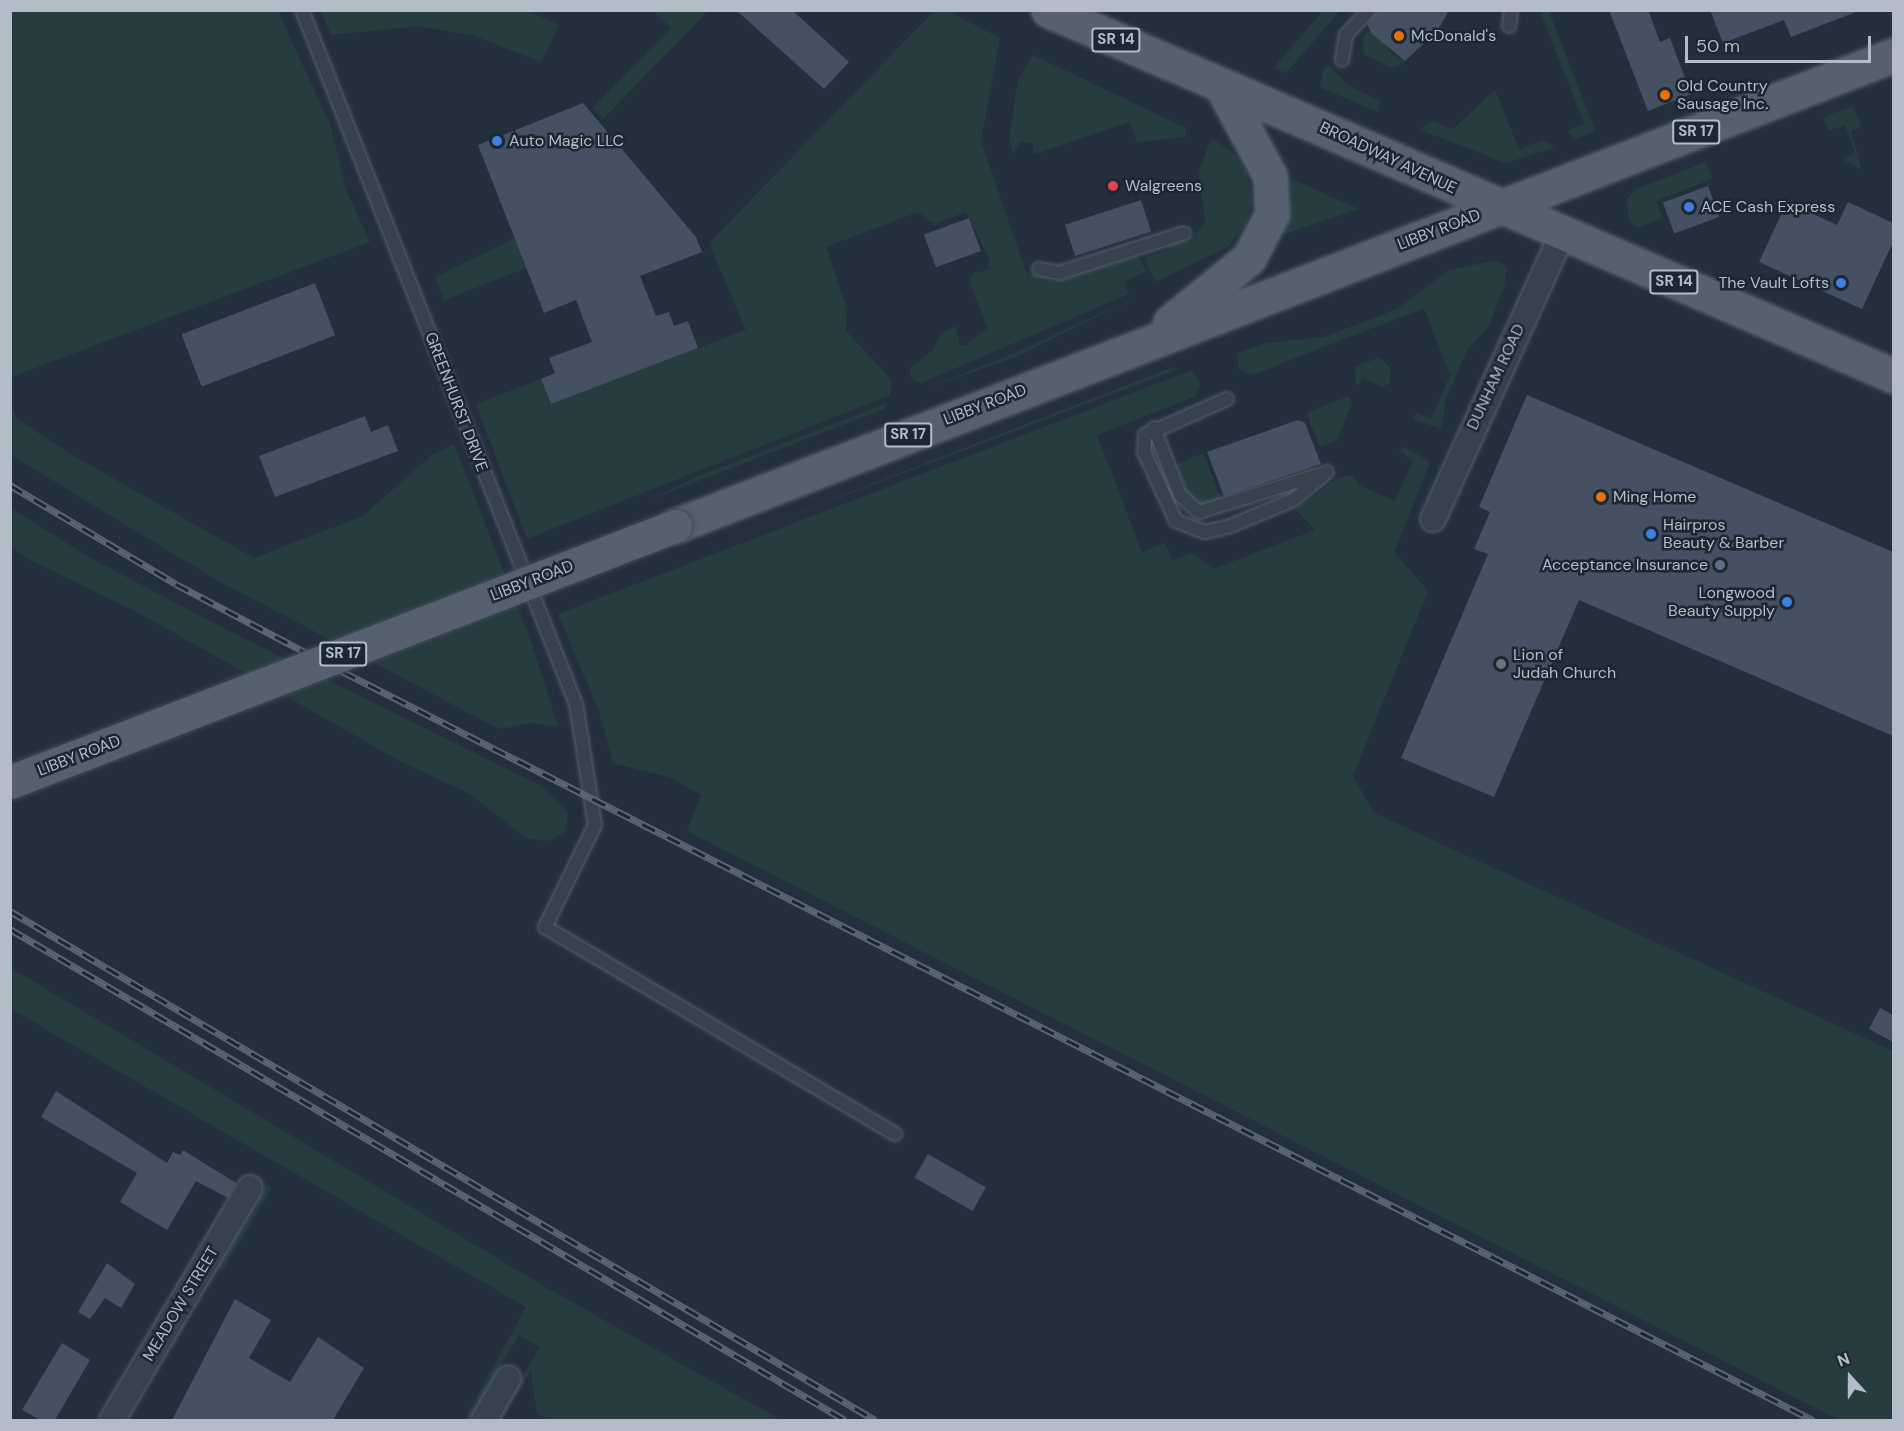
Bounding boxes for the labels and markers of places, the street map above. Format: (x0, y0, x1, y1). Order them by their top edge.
place label: McDonald's (1411, 26, 1496, 46)
marker: McDonald's (1392, 29, 1406, 43)
place label: Old Country Sausage Inc. (1677, 76, 1768, 114)
marker: Old Country Sausage Inc. (1658, 88, 1672, 102)
place label: Auto Magic LLC (509, 131, 624, 151)
marker: Auto Magic LLC (490, 134, 504, 148)
place label: Walgreens (1125, 176, 1202, 196)
marker: Walgreens (1106, 179, 1120, 193)
place label: ACE Cash Express (1701, 197, 1835, 217)
marker: ACE Cash Express (1682, 200, 1696, 214)
place label: The Vault Lofts (1718, 273, 1829, 293)
marker: The Vault Lofts (1834, 276, 1848, 290)
place label: Ming Home (1613, 487, 1696, 507)
marker: Ming Home (1594, 490, 1608, 504)
place label: Hairpros Beauty & Barber (1663, 515, 1784, 553)
marker: Hairpros Beauty & Barber (1644, 527, 1658, 541)
place label: Acceptance Insurance (1542, 555, 1708, 575)
marker: Acceptance Insurance (1713, 558, 1727, 572)
place label: Longwood Beauty Supply (1668, 583, 1775, 621)
marker: Longwood Beauty Supply (1780, 595, 1794, 609)
place label: Lion of Judah Church (1513, 645, 1616, 683)
marker: Lion of Judah Church (1494, 657, 1508, 671)

